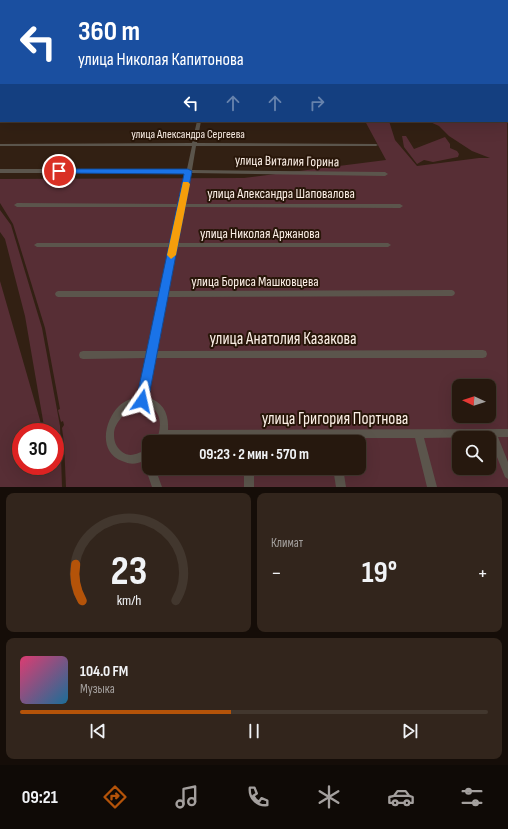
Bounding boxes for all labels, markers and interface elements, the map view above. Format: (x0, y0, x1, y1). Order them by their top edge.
text: 360 m (78, 15, 140, 48)
icon: left (12, 16, 64, 68)
text: улица Николая Капитонова (78, 49, 244, 70)
icon: left (180, 92, 202, 114)
icon: ahead (222, 92, 244, 114)
icon: ahead (264, 92, 286, 114)
icon: right (306, 92, 328, 114)
street label: улица Александра Сергеева (131, 127, 245, 142)
street label: улица Виталия Горина (235, 152, 339, 170)
pin (42, 154, 76, 188)
icon: arrive (48, 160, 70, 182)
street label: улица Александра Шаповалова (207, 185, 355, 202)
street label: улица Николая Аржанова (200, 225, 320, 242)
street label: улица Бориса Машковцева (191, 273, 319, 290)
street label: улица Анатолия Казакова (209, 329, 357, 349)
north arrow (452, 379, 496, 423)
map controls (452, 379, 496, 475)
position arrow (121, 380, 163, 422)
street label: улица Григория Портнова (262, 409, 408, 429)
speed limit sign: 30 (12, 423, 64, 475)
button: search (452, 431, 496, 475)
text: 09:23 · 2 мин · 570 m (199, 445, 309, 464)
text: Климат (271, 535, 303, 551)
text: 23 (110, 546, 147, 595)
text: 19° (362, 555, 397, 591)
text: − (271, 560, 282, 587)
text: + (477, 560, 488, 587)
text: km/h (116, 591, 141, 608)
text: 104.0 FM (80, 662, 128, 681)
text: Музыка (80, 681, 115, 697)
icon: previous (87, 720, 109, 742)
icon: pause (243, 720, 265, 742)
icon: next (399, 720, 421, 742)
icon: directions (101, 783, 129, 811)
icon: music (173, 783, 201, 811)
icon: phone (244, 783, 272, 811)
icon: climate (315, 783, 343, 811)
icon: car (387, 783, 415, 811)
icon: filters (458, 783, 486, 811)
text: 09:21 (22, 787, 58, 808)

